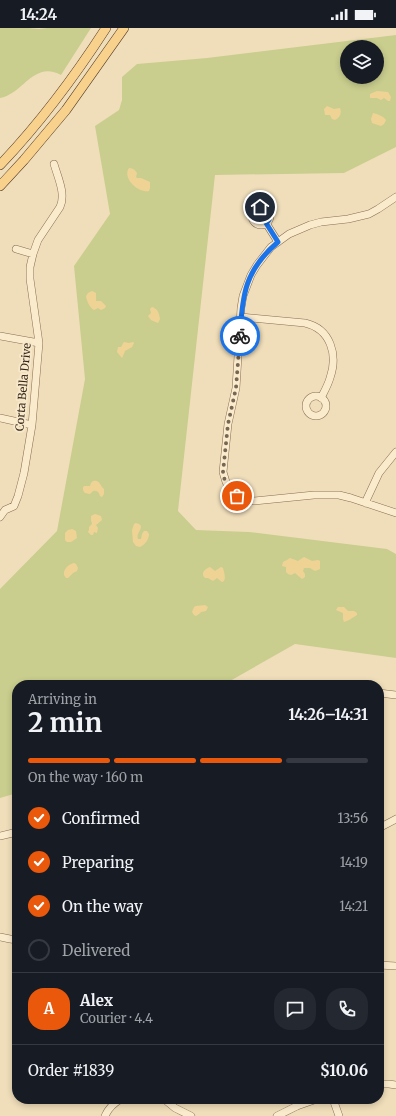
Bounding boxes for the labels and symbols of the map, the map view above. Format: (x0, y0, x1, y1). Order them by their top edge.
pin (243, 190, 277, 224)
courier (220, 316, 260, 356)
street label: Corta Bella Drive (12, 342, 34, 432)
pin (220, 479, 254, 513)

